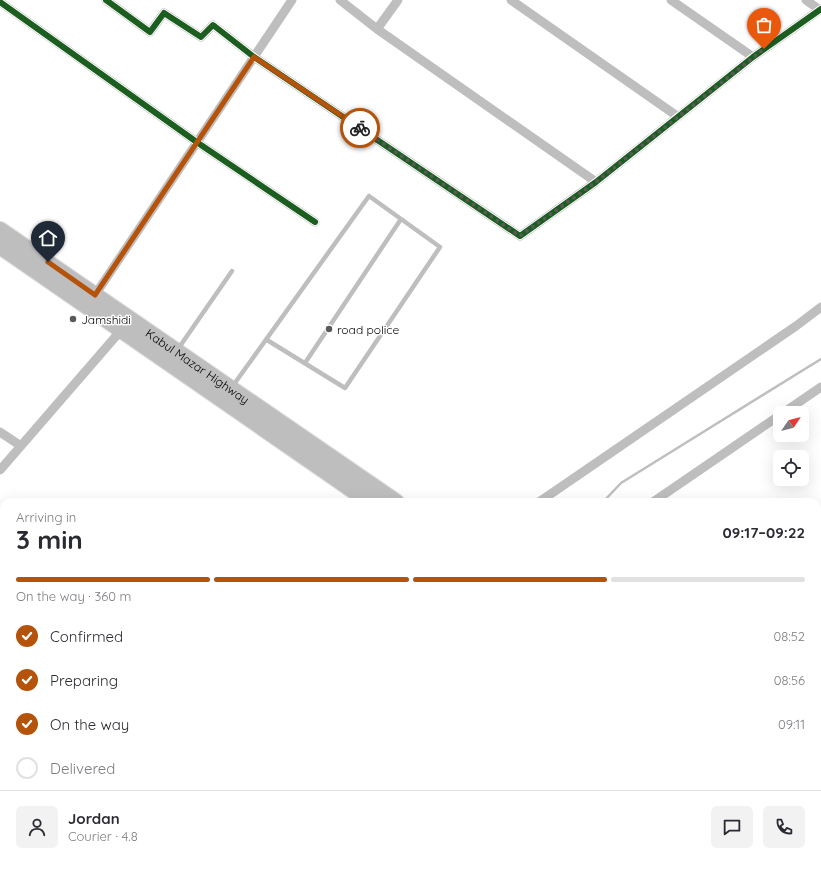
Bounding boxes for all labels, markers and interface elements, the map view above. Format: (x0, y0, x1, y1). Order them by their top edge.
pin (747, 8, 781, 49)
icon: bag (753, 14, 775, 36)
courier (340, 108, 380, 148)
icon: bike (349, 117, 371, 139)
pin (31, 221, 65, 262)
icon: home (37, 227, 59, 249)
place label: Jamshidi (81, 312, 131, 327)
marker: Jamshidi (68, 314, 78, 324)
place label: road police (337, 322, 399, 337)
marker: road police (324, 324, 334, 334)
street label: Kabul Mazar Highway (143, 325, 253, 407)
north arrow (773, 406, 809, 442)
map controls (773, 406, 809, 486)
button: locate (773, 450, 809, 486)
text: Arriving in (16, 509, 76, 525)
text: 3 min (16, 523, 83, 556)
text: 09:17–09:22 (722, 523, 805, 542)
text: On the way · 360 m (16, 588, 131, 604)
icon: check (16, 625, 38, 647)
text: Confirmed (50, 627, 123, 646)
text: 08:52 (774, 628, 805, 644)
icon: check (16, 669, 38, 691)
text: Preparing (50, 671, 118, 690)
text: 08:56 (774, 672, 805, 688)
icon: check (16, 713, 38, 735)
text: On the way (50, 715, 129, 734)
text: 09:11 (778, 716, 805, 732)
text: Delivered (50, 759, 115, 778)
button: person (16, 806, 58, 848)
button: chat (711, 806, 753, 848)
button: phone (763, 806, 805, 848)
text: Jordan (68, 809, 120, 828)
text: Courier · 4.8 (68, 828, 138, 844)

